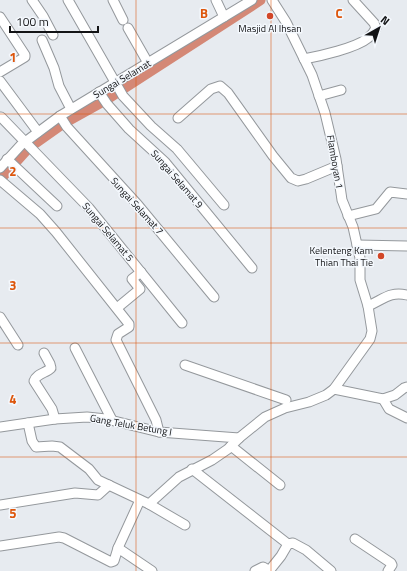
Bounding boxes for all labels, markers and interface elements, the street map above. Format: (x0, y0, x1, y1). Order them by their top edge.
text: B (200, 3, 208, 23)
text: C (335, 3, 343, 23)
scale bar (10, 8, 98, 34)
north arrow (359, 8, 399, 48)
marker: Masjid Al Ihsan (265, 11, 275, 21)
text: 100 m (16, 12, 49, 31)
text: N (377, 12, 393, 29)
place label: Masjid Al Ihsan (238, 21, 302, 36)
text: 1 (9, 47, 17, 67)
street label: Sungai Selamat (90, 56, 154, 102)
street label: Flamboyan 1 (323, 134, 347, 190)
street label: Sungai Selamat 9 (147, 146, 207, 212)
text: 2 (9, 161, 17, 181)
street label: Sungai Selamat 7 (107, 174, 167, 238)
street label: Sungai Selamat 5 (79, 199, 137, 265)
place label: Kelenteng Kam Thian Thai Tie (309, 243, 373, 270)
marker: Kelenteng Kam Thian Thai Tie (376, 251, 386, 261)
text: 3 (9, 275, 17, 295)
text: 4 (9, 389, 17, 409)
street label: Gang Teluk Betung I (89, 410, 173, 440)
text: 5 (9, 503, 17, 523)

